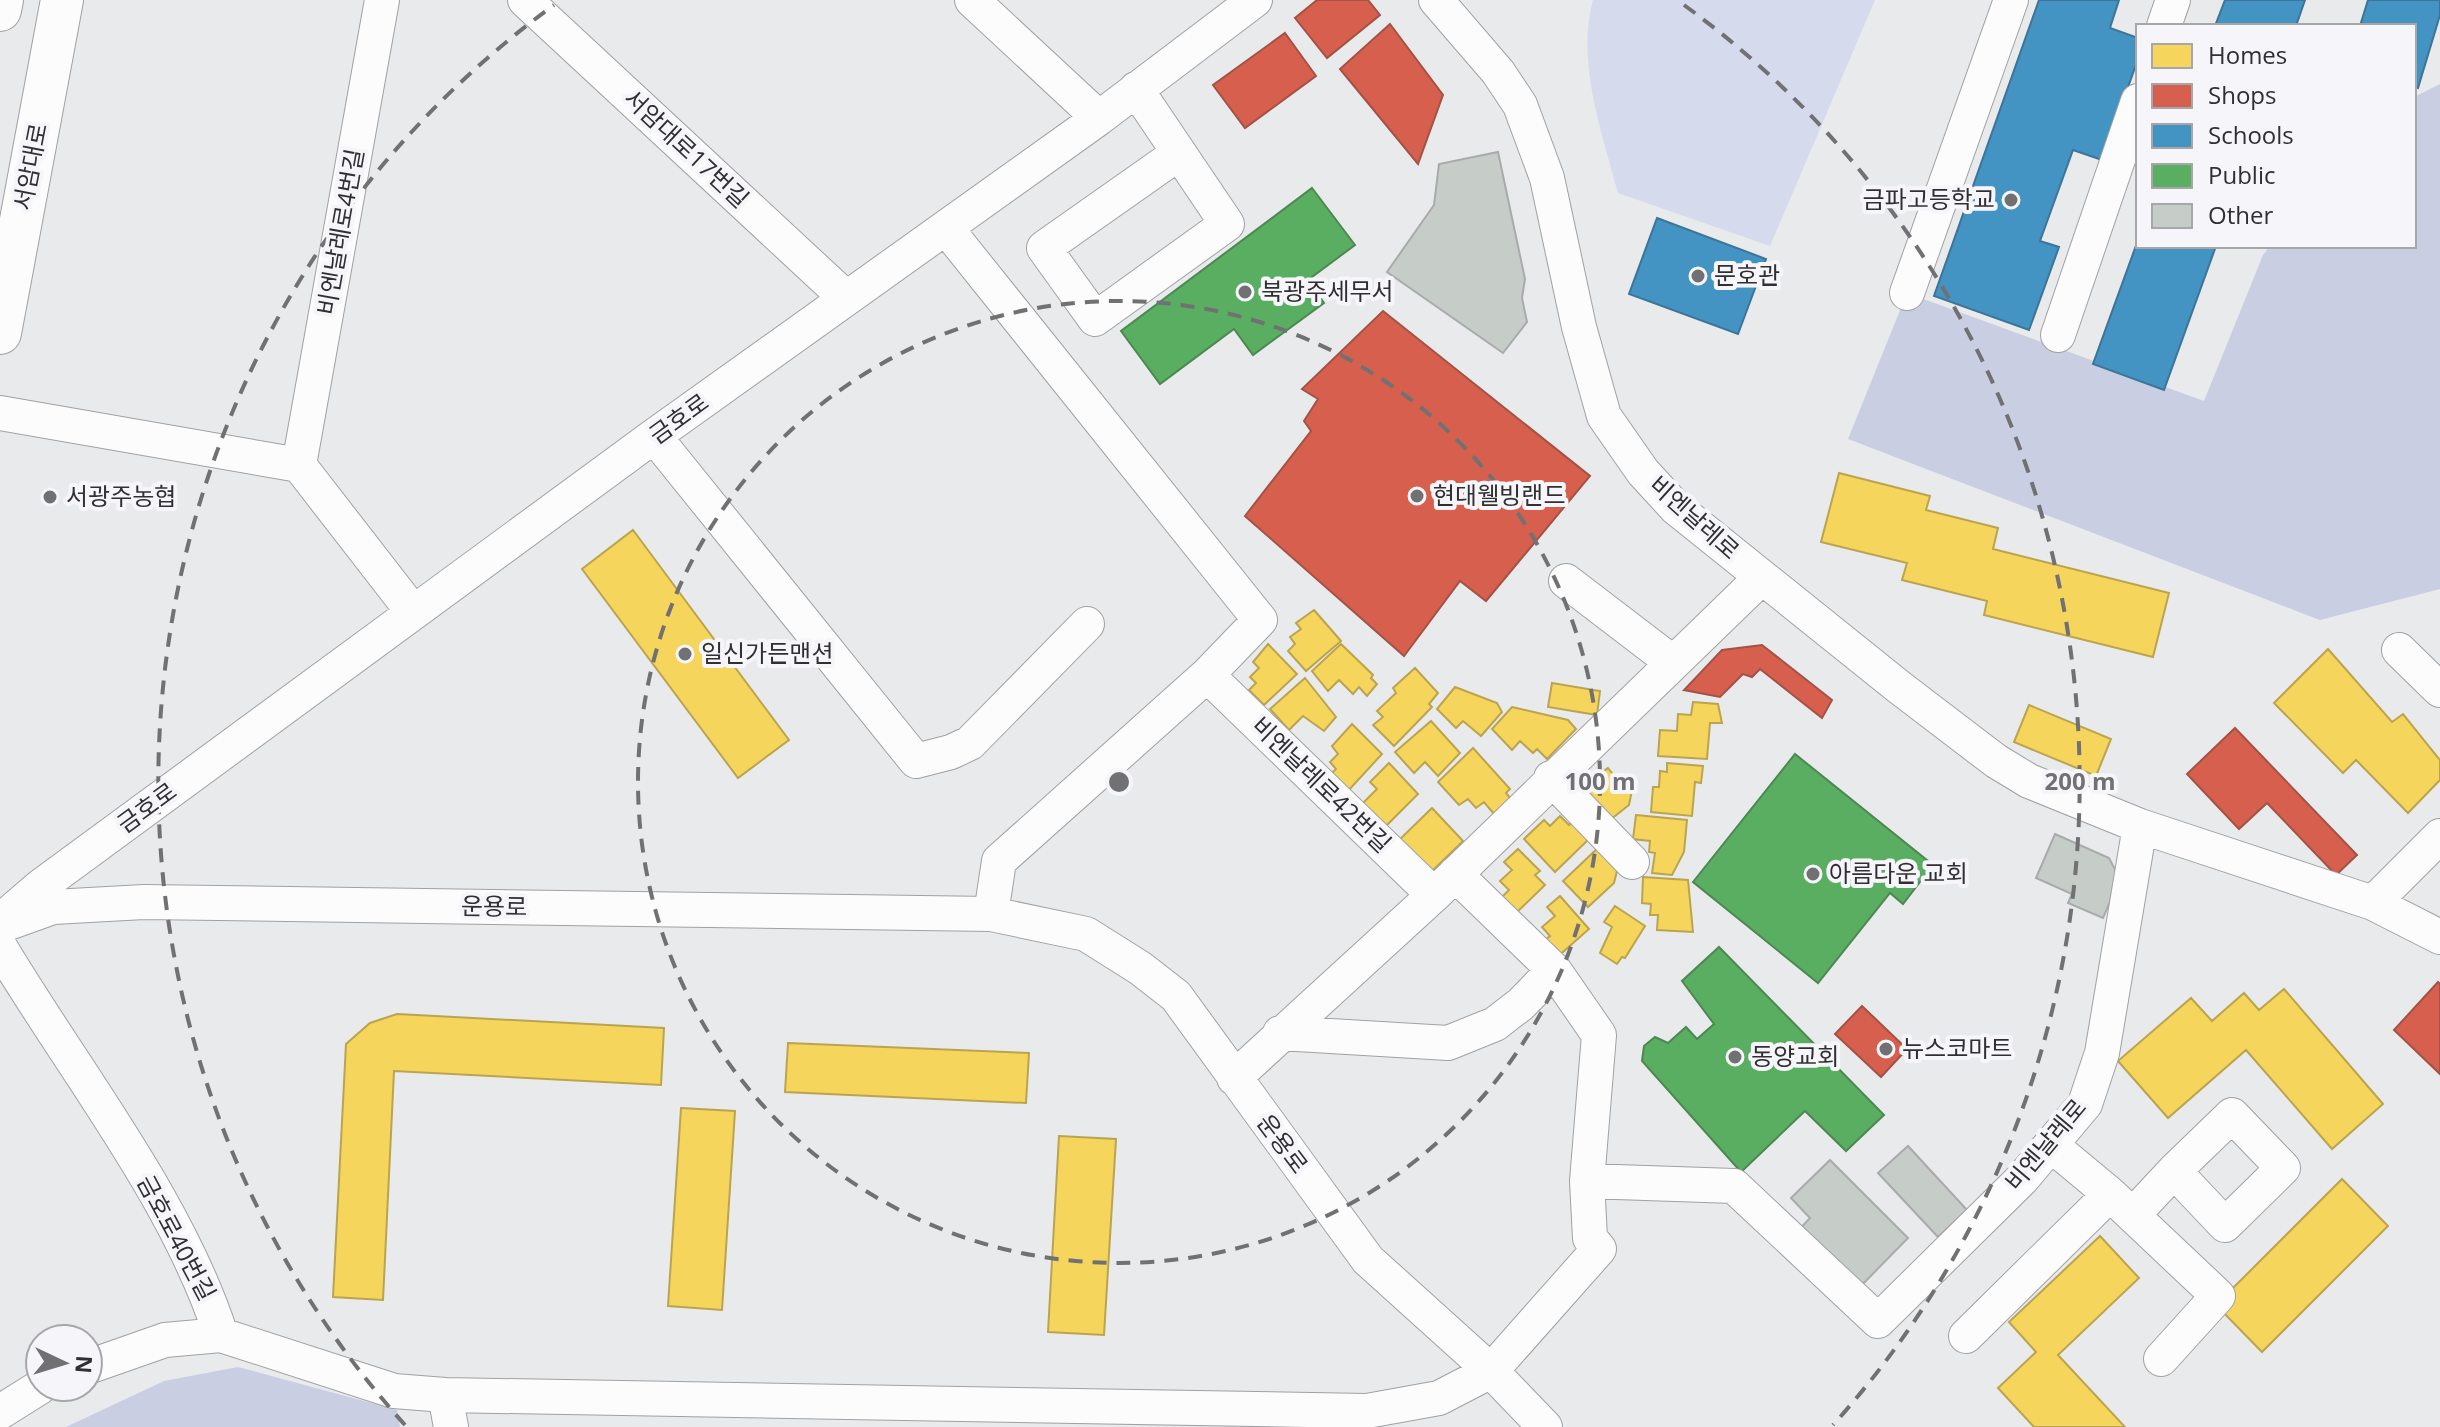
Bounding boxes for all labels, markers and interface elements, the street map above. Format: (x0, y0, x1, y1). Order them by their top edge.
legend (2136, 24, 2416, 248)
text: Homes (2208, 38, 2287, 71)
text: Shops (2208, 78, 2276, 111)
street label: 서암대로17번길 (617, 81, 757, 215)
text: Schools (2208, 118, 2294, 151)
street label: 서암대로 (5, 120, 54, 213)
street label: 비엔날레로4번길 (309, 146, 370, 317)
text: Public (2208, 158, 2275, 191)
place label: 금파고등학교 (1863, 182, 1995, 215)
marker: 금파고등학교 (2002, 191, 2020, 209)
text: Other (2208, 198, 2273, 231)
place label: 문호관 (1714, 258, 1780, 291)
marker: 문호관 (1689, 267, 1707, 285)
place label: 북광주세무서 (1261, 274, 1393, 307)
marker: 북광주세무서 (1236, 283, 1254, 301)
street label: 금호로 (642, 385, 715, 451)
street label: 비엔날레로 (1643, 468, 1747, 566)
place label: 현대웰빙랜드 (1433, 478, 1565, 511)
place label: 서광주농협 (66, 479, 176, 512)
marker: 현대웰빙랜드 (1408, 487, 1426, 505)
marker: 서광주농협 (41, 488, 59, 506)
place label: 일신가든맨션 (701, 636, 833, 669)
marker: 일신가든맨션 (676, 645, 694, 663)
street label: 비엔날레로42번길 (1245, 709, 1399, 859)
text: 100 m (1565, 764, 1635, 797)
text: 200 m (2045, 764, 2115, 797)
centre of rings (1105, 768, 1133, 796)
street label: 금호로 (110, 774, 183, 840)
place label: 아름다운 교회 (1829, 856, 1968, 889)
marker: 아름다운 교회 (1804, 865, 1822, 883)
street label: 운용로 (461, 888, 527, 923)
place label: 뉴스코마트 (1902, 1031, 2012, 1064)
place label: 동양교회 (1751, 1039, 1839, 1072)
marker: 뉴스코마트 (1877, 1040, 1895, 1058)
marker: 동양교회 (1726, 1048, 1744, 1066)
street label: 비엔날레로 (1997, 1091, 2093, 1197)
street label: 운용로 (1250, 1107, 1316, 1179)
street label: 금호로40번길 (130, 1169, 224, 1306)
north arrow (24, 1323, 104, 1403)
text: N (69, 1354, 101, 1374)

